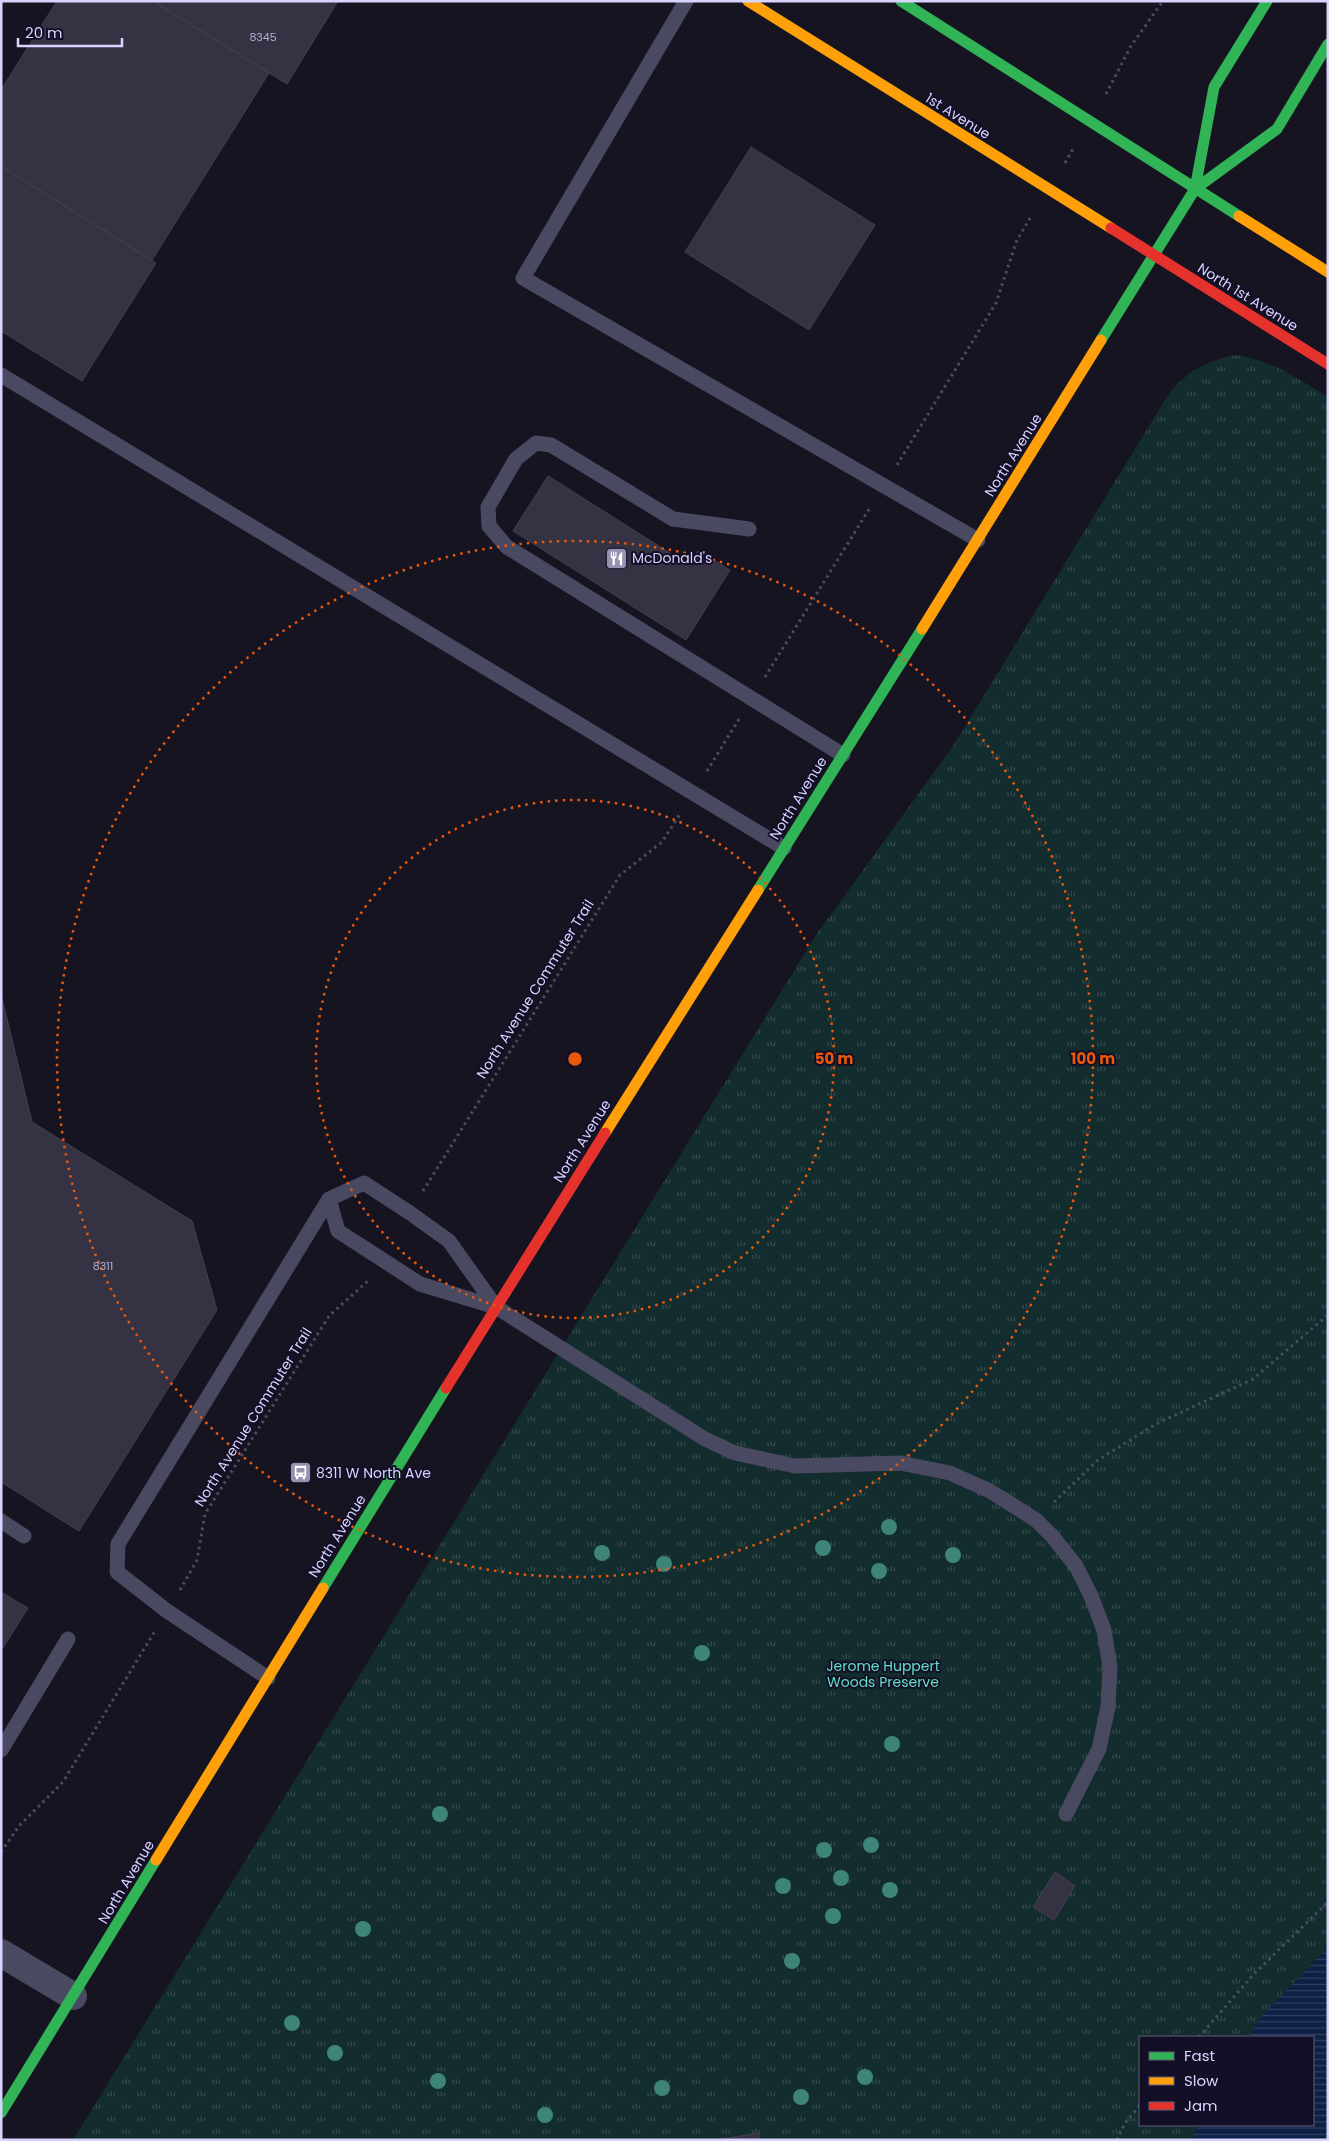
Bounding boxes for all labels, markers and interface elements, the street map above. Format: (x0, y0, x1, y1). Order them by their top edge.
scale bar (18, 15, 121, 47)
text: 20 m (25, 22, 63, 43)
house number: 8345 (249, 29, 277, 45)
street label: 1st Avenue (922, 88, 995, 144)
street label: North 1st Avenue (1194, 258, 1302, 336)
street label: North Avenue (980, 409, 1047, 500)
restaurant icon: McDonald's (604, 546, 628, 570)
place label: McDonald's (632, 548, 712, 568)
street label: North Avenue (765, 752, 832, 843)
street label: North Avenue Commuter Trail (472, 896, 598, 1082)
text: 50 m (815, 1048, 853, 1069)
text: 100 m (1071, 1048, 1115, 1069)
centre of rings (566, 1050, 584, 1068)
street label: North Avenue (549, 1095, 616, 1186)
house number: 8311 (93, 1258, 113, 1274)
street label: North Avenue Commuter Trail (190, 1324, 316, 1510)
bus stop icon: 8311 W North Ave (288, 1461, 312, 1485)
place label: 8311 W North Ave (316, 1463, 431, 1483)
street label: North Avenue (304, 1490, 371, 1581)
park label: Jerome Huppert Woods Preserve (826, 1656, 940, 1692)
street label: North Avenue (93, 1836, 159, 1928)
legend (1139, 2036, 1314, 2126)
text: Fast (1184, 2045, 1215, 2066)
text: Slow (1184, 2070, 1219, 2091)
text: Jam (1184, 2095, 1218, 2116)

